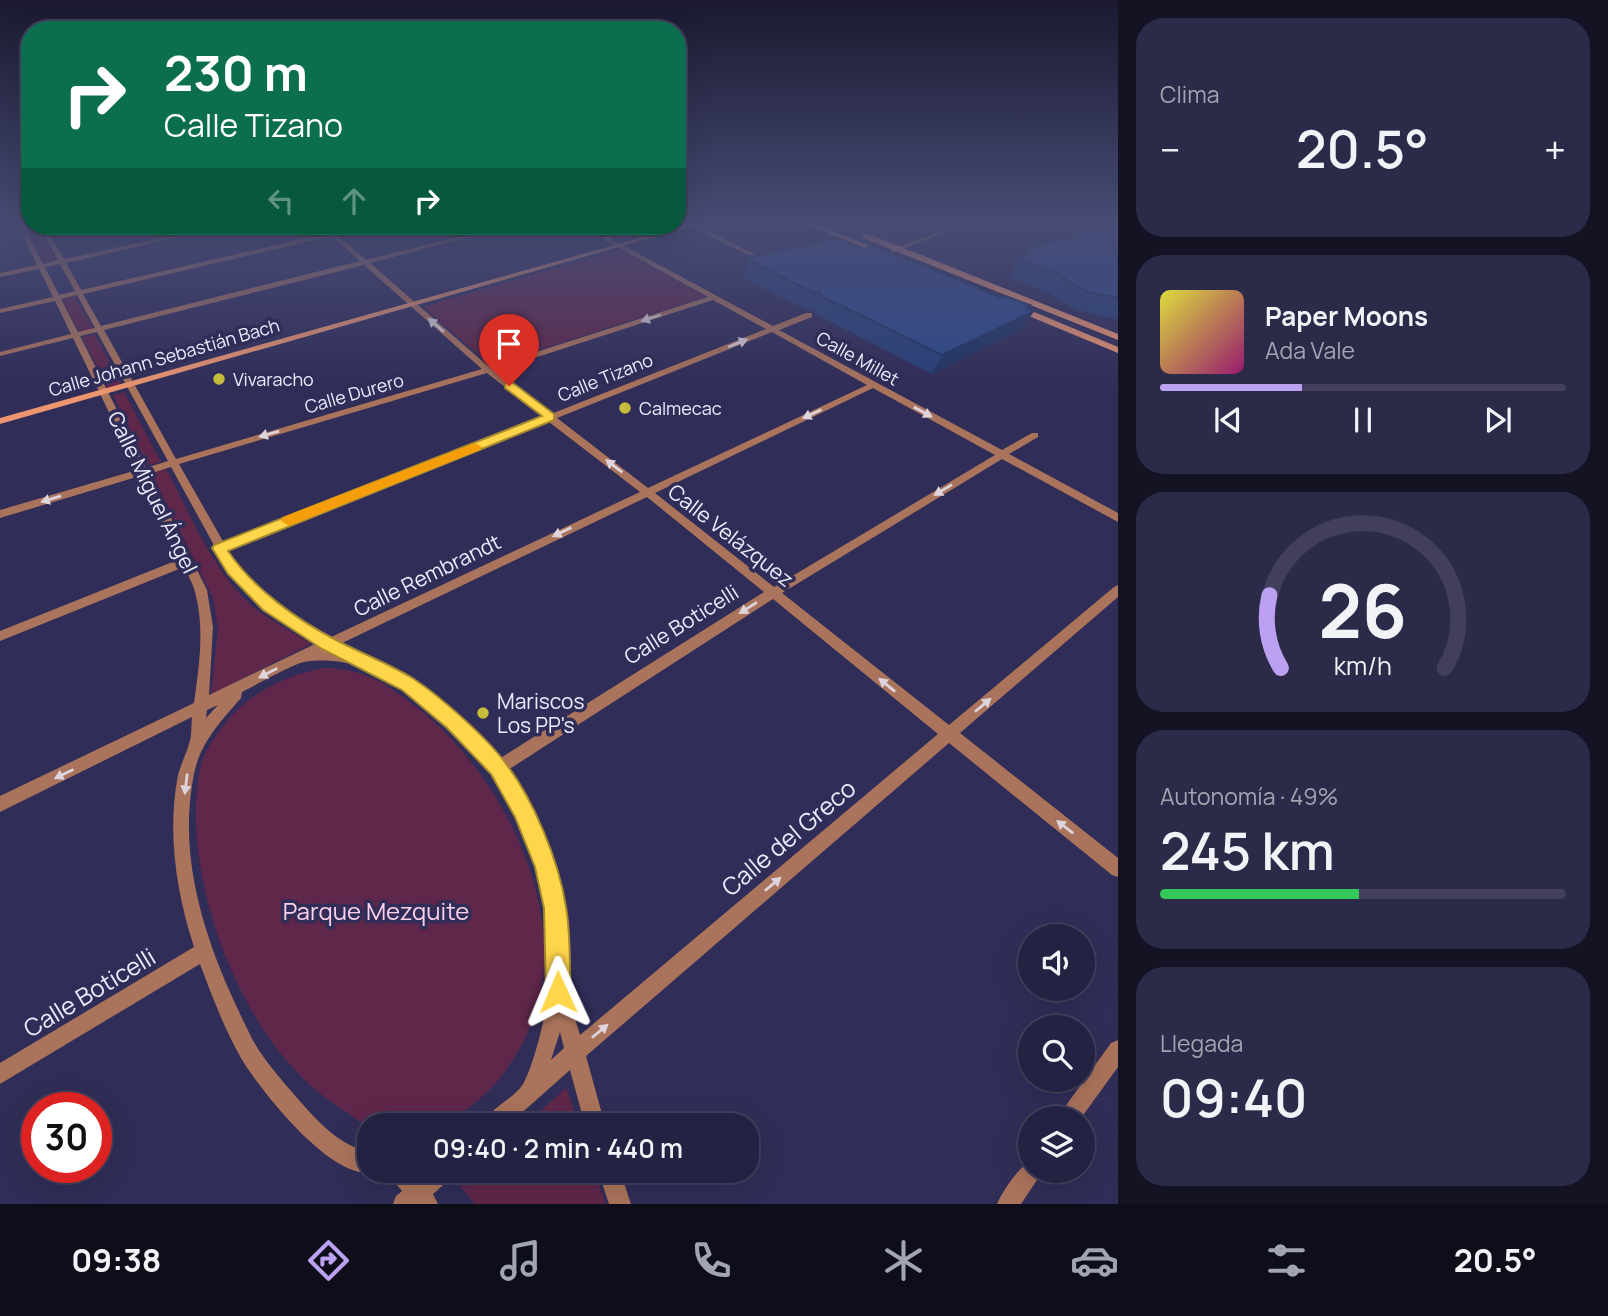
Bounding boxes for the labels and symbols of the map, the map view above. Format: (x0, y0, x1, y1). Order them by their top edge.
street label: Calle Johann Sebastián Bach (46, 313, 282, 401)
one-way arrow (640, 313, 661, 324)
pin (479, 314, 539, 386)
one-way arrow (427, 318, 444, 333)
street label: Calle Millet (812, 325, 904, 391)
one-way arrow (727, 337, 748, 348)
street label: Calle Tizano (554, 347, 656, 407)
place label: Vivaracho (233, 367, 314, 391)
street label: Calle Durero (302, 367, 406, 419)
marker: Vivaracho (211, 371, 227, 387)
place label: Calmecac (639, 396, 722, 420)
marker: Calmecac (617, 400, 633, 416)
street label: Calle Miguel Ángel (102, 406, 204, 578)
one-way arrow (913, 406, 932, 418)
one-way arrow (802, 408, 822, 420)
one-way arrow (258, 430, 279, 440)
one-way arrow (605, 459, 623, 474)
street label: Calle Velázquez (662, 477, 800, 593)
one-way arrow (933, 484, 952, 496)
one-way arrow (40, 495, 61, 505)
street label: Calle Rembrandt (349, 527, 505, 623)
one-way arrow (552, 527, 572, 538)
street label: Calle Boticelli (619, 578, 743, 670)
one-way arrow (739, 602, 758, 615)
one-way arrow (258, 667, 278, 679)
one-way arrow (878, 678, 895, 693)
place label: Mariscos Los PP's (497, 687, 584, 739)
one-way arrow (975, 698, 992, 713)
marker: Mariscos Los PP's (475, 705, 491, 721)
one-way arrow (54, 768, 74, 779)
street label: Calle del Greco (714, 771, 862, 903)
one-way arrow (180, 773, 191, 795)
one-way arrow (1056, 820, 1073, 835)
one-way arrow (764, 877, 781, 892)
park label: Parque Mezquite (283, 894, 469, 927)
street label: Calle Boticelli (17, 940, 161, 1044)
position arrow (521, 955, 595, 1029)
one-way arrow (591, 1024, 608, 1039)
speed limit sign: 30 (21, 1092, 112, 1183)

